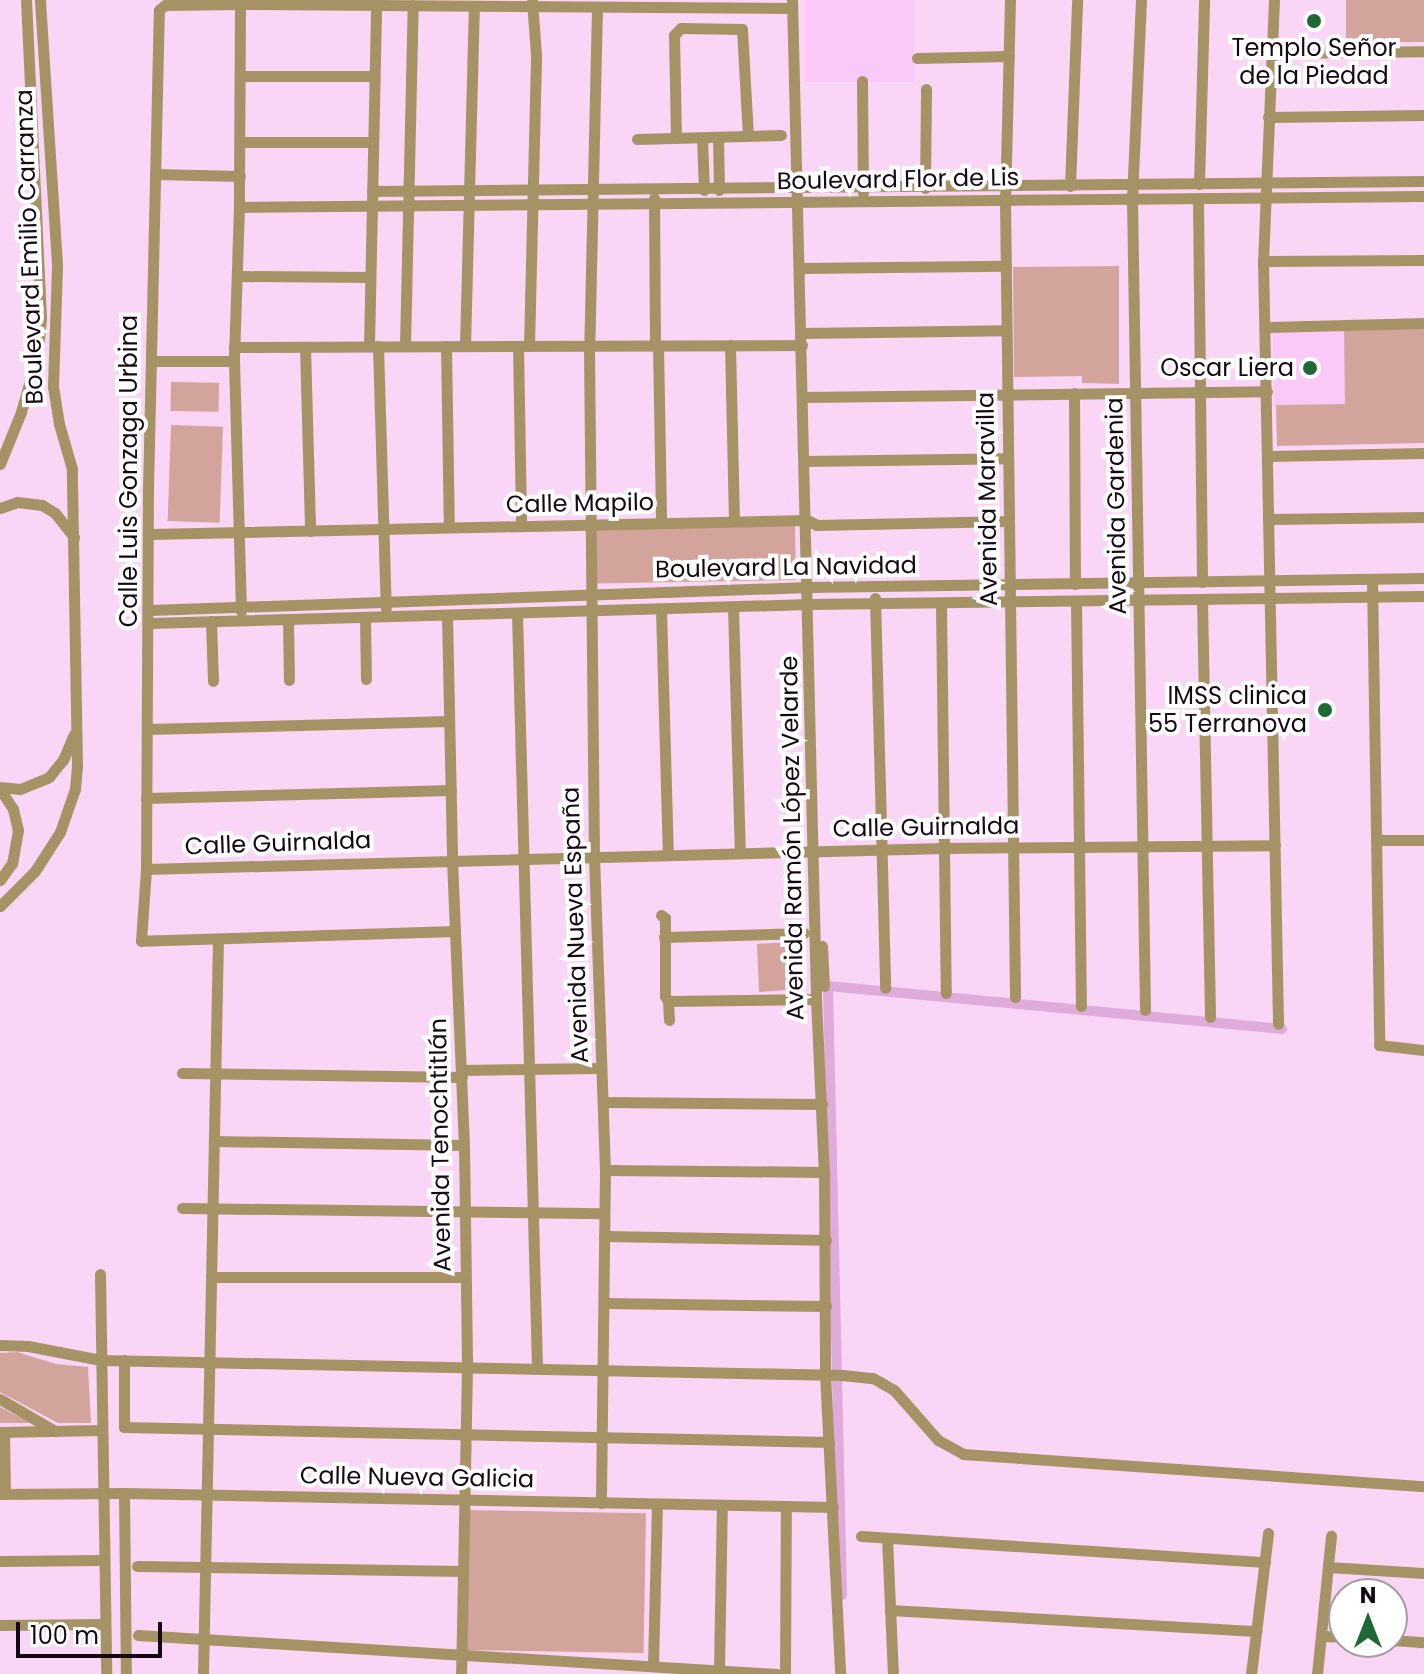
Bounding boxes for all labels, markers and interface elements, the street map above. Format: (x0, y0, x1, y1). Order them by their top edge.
marker: Templo Señor de la Piedad (1305, 12, 1323, 30)
place label: Templo Señor de la Piedad (1231, 34, 1397, 90)
street label: Boulevard Emilio Carranza (9, 89, 49, 405)
street label: Boulevard Flor de Lis (777, 162, 1019, 196)
street label: Calle Luis Gonzaga Urbina (115, 315, 143, 627)
place label: Oscar Liera (1160, 354, 1294, 382)
marker: Oscar Liera (1301, 359, 1319, 377)
street label: Avenida Maravilla (971, 392, 1003, 606)
street label: Avenida Gardenia (1100, 397, 1132, 615)
street label: Calle Mapilo (506, 487, 654, 519)
street label: Boulevard La Navidad (655, 550, 917, 584)
street label: Avenida Ramón López Velarde (774, 655, 810, 1021)
place label: IMSS clinica 55 Terranova (1148, 682, 1307, 738)
marker: IMSS clinica 55 Terranova (1314, 699, 1336, 721)
street label: Avenida Nueva España (556, 786, 594, 1064)
street label: Calle Guirnalda (832, 811, 1020, 843)
street label: Calle Guirnalda (184, 825, 372, 861)
street label: Avenida Tenochtitlán (423, 1018, 457, 1272)
street label: Calle Nueva Galicia (300, 1461, 534, 1493)
north arrow (1328, 1578, 1408, 1658)
text: N (1360, 1580, 1376, 1611)
scale bar (20, 1606, 166, 1656)
text: 100 m (30, 1619, 99, 1652)

